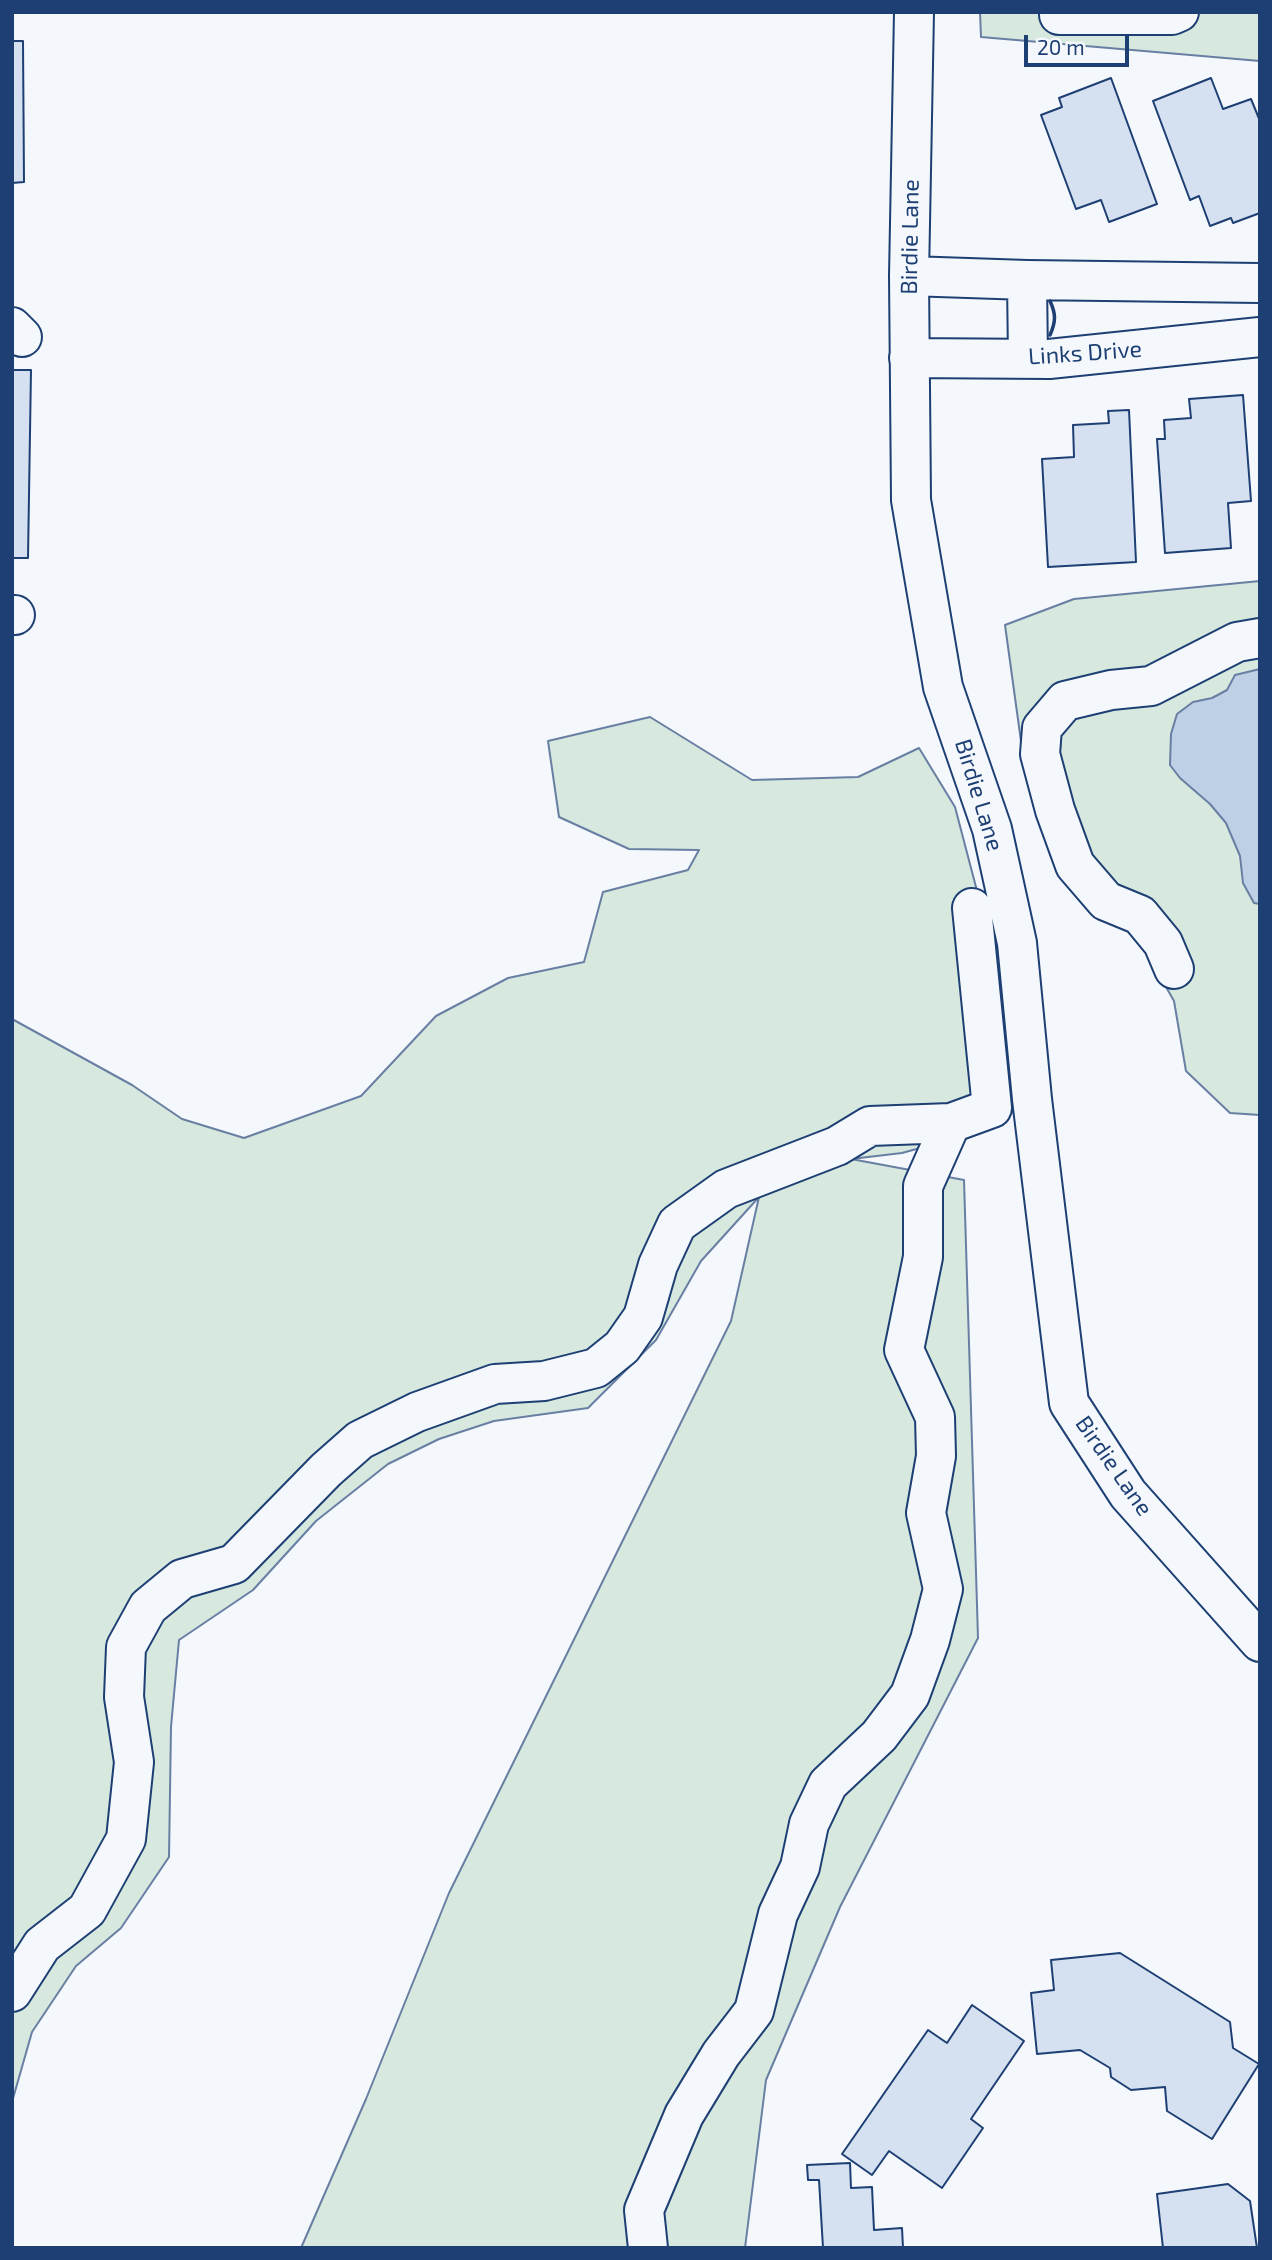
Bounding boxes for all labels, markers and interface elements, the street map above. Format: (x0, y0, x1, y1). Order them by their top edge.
scale bar (1027, 21, 1132, 65)
text: 20 m (1037, 34, 1085, 59)
street label: Birdie Lane (895, 179, 925, 295)
street label: Links Drive (1027, 335, 1143, 371)
street label: Birdie Lane (949, 736, 1009, 854)
street label: Birdie Lane (1070, 1411, 1158, 1521)

